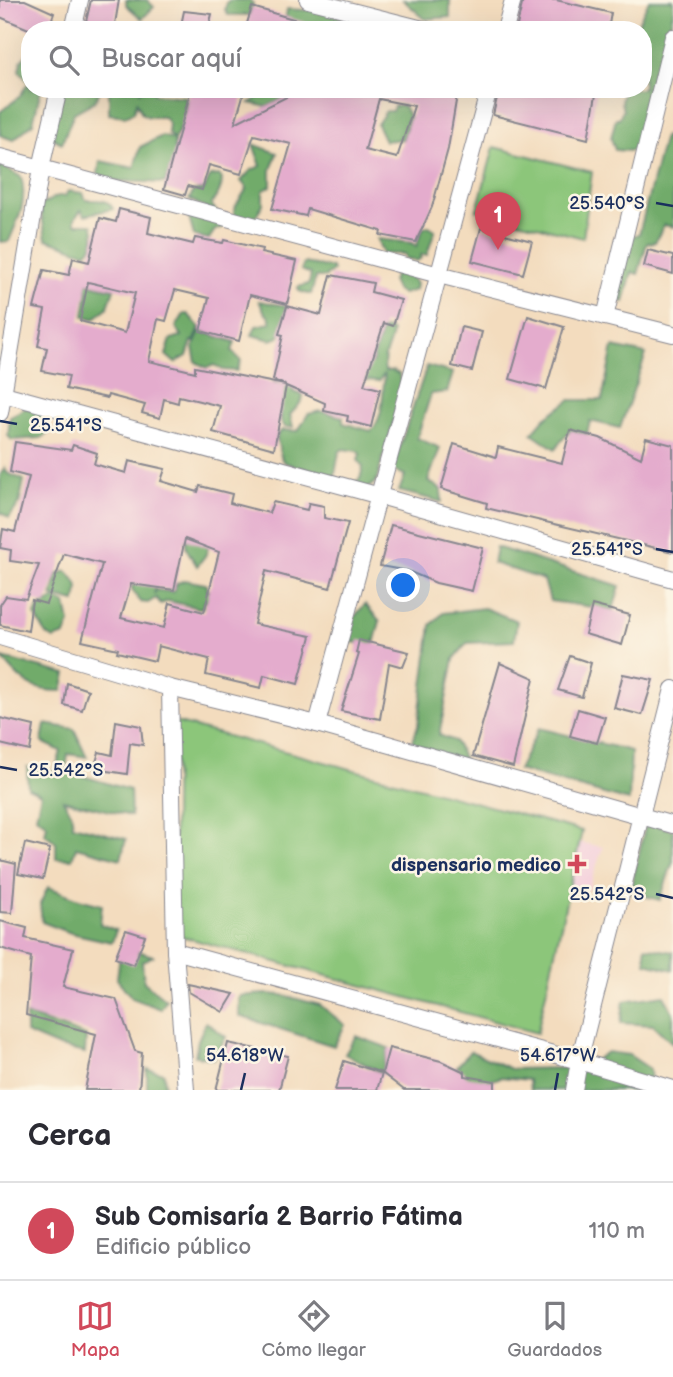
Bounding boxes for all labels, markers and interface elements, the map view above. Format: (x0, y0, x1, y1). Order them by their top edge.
search box (21, 21, 652, 98)
icon: search (45, 41, 83, 79)
text: Buscar aquí (101, 44, 242, 75)
pin: 1 (475, 192, 521, 250)
text: 25.540°S (569, 193, 645, 214)
text: 25.541°S (30, 415, 102, 436)
text: 25.541°S (571, 539, 643, 560)
your location (386, 568, 420, 602)
text: 25.542°S (29, 760, 104, 781)
place label: dispensario medico (391, 854, 561, 877)
marker: dispensario medico (567, 854, 587, 874)
text: 25.542°S (570, 884, 645, 905)
text: 54.618°W (206, 1045, 285, 1066)
text: 54.617°W (520, 1045, 597, 1066)
text: Cerca (28, 1118, 111, 1154)
text: Sub Comisaría 2 Barrio Fátima (95, 1202, 463, 1233)
text: 1 (46, 1217, 56, 1245)
text: 110 m (588, 1217, 645, 1245)
text: Edificio público (95, 1233, 251, 1261)
tab: Mapa (71, 1297, 120, 1362)
tab: Cómo llegar (261, 1297, 366, 1362)
tab: Guardados (507, 1297, 602, 1362)

